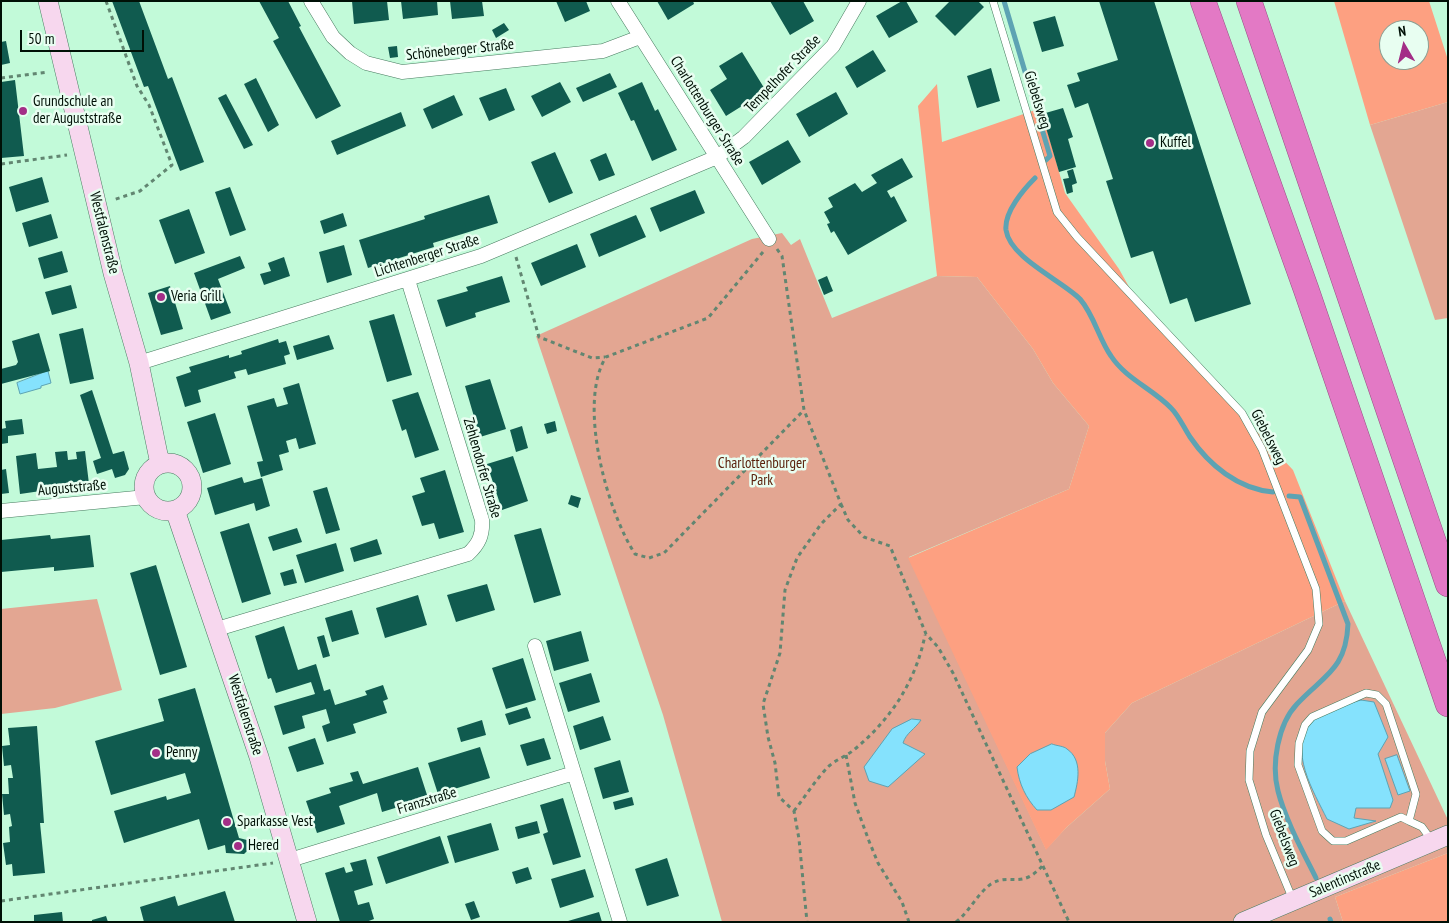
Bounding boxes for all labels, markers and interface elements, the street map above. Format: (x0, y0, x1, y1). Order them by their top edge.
scale bar (22, 20, 146, 52)
north arrow (1379, 20, 1429, 70)
text: N (1397, 22, 1407, 41)
text: 50 m (28, 29, 54, 48)
street label: Tempelhofer Straße (741, 31, 825, 117)
street label: Schöneberger Straße (405, 35, 515, 65)
street label: Charlottenburger Straße (666, 53, 748, 169)
street label: Giebelsweg (1020, 69, 1054, 131)
place label: Grundschule an der Auguststraße (33, 93, 122, 128)
marker: Grundschule an der Auguststraße (17, 105, 29, 117)
place label: Kuffel (1160, 134, 1191, 152)
marker: Kuffel (1144, 137, 1156, 149)
street label: Westfalenstraße (85, 190, 123, 276)
street label: Lichtenberger Straße (372, 231, 482, 281)
place label: Veria Grill (171, 288, 222, 306)
marker: Veria Grill (155, 291, 167, 303)
street label: Giebelsweg (1247, 406, 1289, 468)
street label: Zehlendorfer Straße (459, 416, 505, 520)
park label: Charlottenburger Park (718, 455, 806, 490)
street label: Auguststraße (37, 476, 107, 500)
street label: Westfalenstraße (223, 672, 267, 758)
place label: Penny (166, 744, 197, 762)
marker: Penny (150, 747, 162, 759)
street label: Franzstraße (395, 783, 459, 819)
street label: Giebelsweg (1265, 807, 1303, 869)
place label: Sparkasse Vest (237, 813, 313, 831)
marker: Sparkasse Vest (221, 816, 233, 828)
place label: Hered (248, 837, 279, 855)
marker: Hered (232, 840, 244, 852)
street label: Salentinstraße (1307, 856, 1383, 902)

